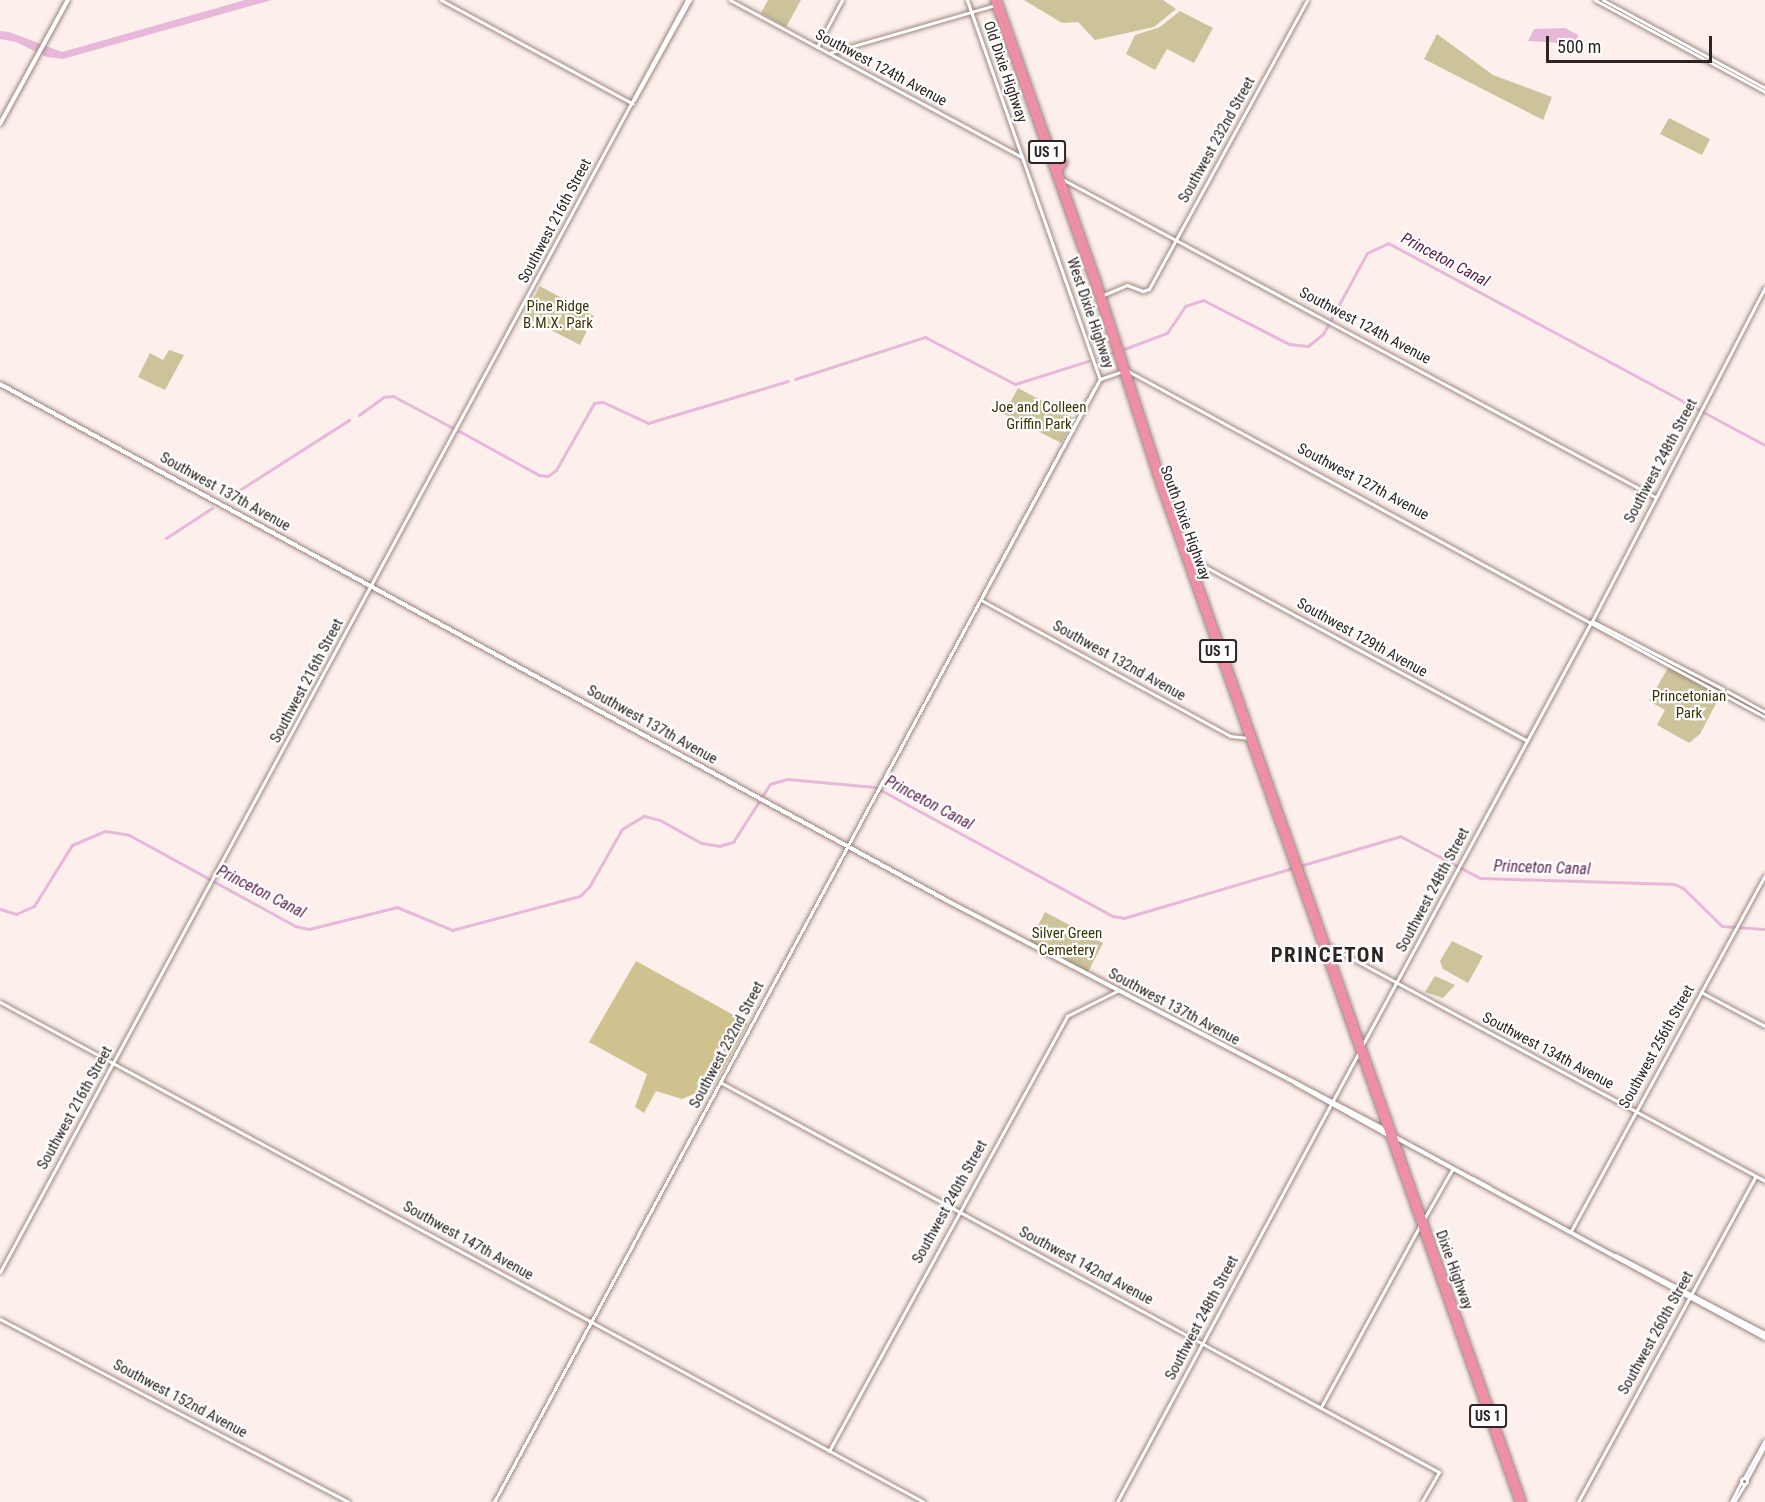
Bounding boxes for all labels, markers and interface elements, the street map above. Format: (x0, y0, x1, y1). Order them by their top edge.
street label: Old Dixie Highway (979, 19, 1031, 125)
scale bar (1549, 24, 1716, 62)
street label: Southwest 124th Avenue (812, 26, 950, 110)
text: 500 m (1557, 36, 1601, 57)
street label: Southwest 232nd Street (1175, 74, 1259, 206)
road number: US 1 (1028, 141, 1066, 163)
street label: Southwest 216th Street (515, 156, 595, 286)
water label: Princeton Canal (1398, 229, 1492, 291)
street label: West Dixie Highway (1063, 255, 1117, 371)
street label: Southwest 124th Avenue (1296, 284, 1434, 368)
park label: Pine Ridge B.M.X. Park (523, 297, 593, 332)
street label: Southwest 248th Street (1621, 396, 1701, 526)
park label: Joe and Colleen Griffin Park (992, 398, 1086, 433)
street label: Southwest 127th Avenue (1294, 440, 1432, 524)
street label: Southwest 137th Avenue (157, 449, 293, 535)
street label: South Dixie Highway (1156, 463, 1214, 583)
street label: Southwest 129th Avenue (1294, 595, 1430, 681)
street label: Southwest 216th Street (267, 616, 347, 746)
street label: Southwest 132nd Avenue (1049, 617, 1189, 705)
road number: US 1 (1198, 640, 1238, 662)
street label: Southwest 137th Avenue (584, 682, 720, 768)
park label: Princetonian Park (1652, 687, 1726, 722)
water label: Princeton Canal (882, 772, 976, 834)
street label: Southwest 248th Street (1393, 825, 1473, 955)
water label: Princeton Canal (1493, 857, 1591, 879)
water label: Princeton Canal (213, 861, 309, 923)
park label: Silver Green Cemetery (1032, 924, 1102, 959)
district label: PRINCETON (1271, 942, 1385, 968)
street label: Southwest 137th Avenue (1105, 965, 1243, 1049)
street label: Southwest 232nd Street (686, 978, 768, 1112)
street label: Southwest 256th Street (1616, 982, 1698, 1112)
street label: Southwest 134th Avenue (1479, 1009, 1617, 1093)
street label: Southwest 216th Street (34, 1043, 116, 1173)
street label: Southwest 240th Street (909, 1137, 991, 1267)
street label: Southwest 147th Avenue (400, 1198, 536, 1284)
street label: Southwest 142nd Avenue (1016, 1223, 1156, 1309)
street label: Dixie Highway (1431, 1228, 1477, 1312)
street label: Southwest 248th Street (1162, 1253, 1242, 1383)
street label: Southwest 260th Street (1615, 1268, 1697, 1398)
street label: Southwest 152nd Avenue (110, 1356, 250, 1442)
road number: US 1 (1468, 1405, 1508, 1427)

